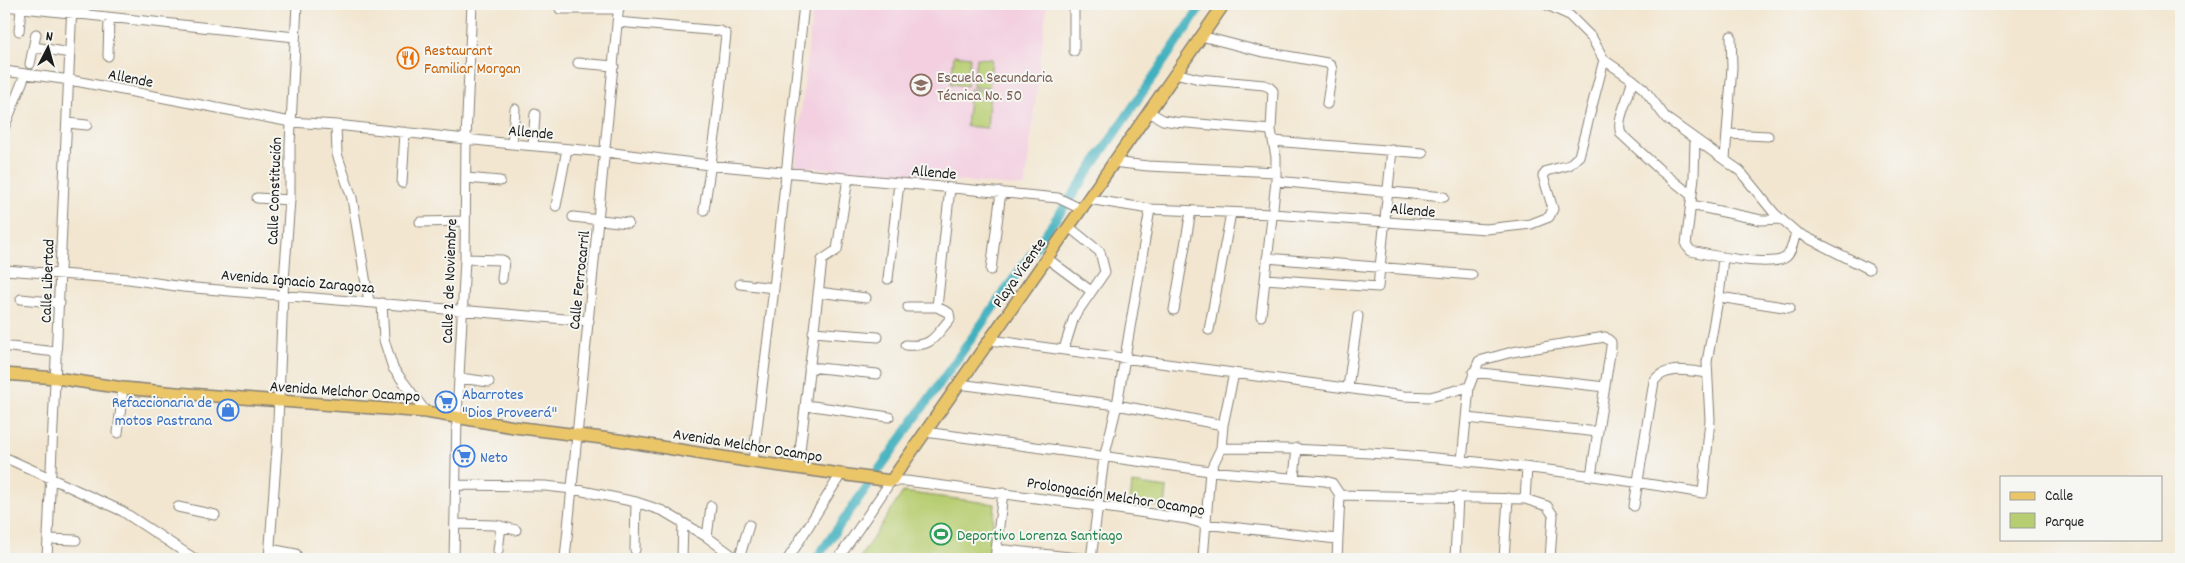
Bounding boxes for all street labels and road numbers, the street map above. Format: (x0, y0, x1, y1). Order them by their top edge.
street label: Allende (106, 64, 155, 95)
street label: Allende (507, 120, 554, 147)
street label: Calle Constitución (262, 137, 289, 246)
street label: Allende (910, 160, 957, 187)
street label: Allende (1389, 198, 1436, 225)
street label: Calle 2 de Noviembre (437, 218, 464, 344)
street label: Calle Ferrocarril (564, 229, 597, 331)
street label: Playa Vicente (987, 234, 1053, 313)
street label: Calle Libertad (36, 239, 61, 323)
street label: Avenida Ignacio Zaragoza (220, 264, 376, 301)
street label: Avenida Melchor Ocampo (269, 376, 421, 409)
street label: Avenida Melchor Ocampo (671, 423, 824, 470)
street label: Prolongación Melchor Ocampo (1025, 472, 1206, 523)

